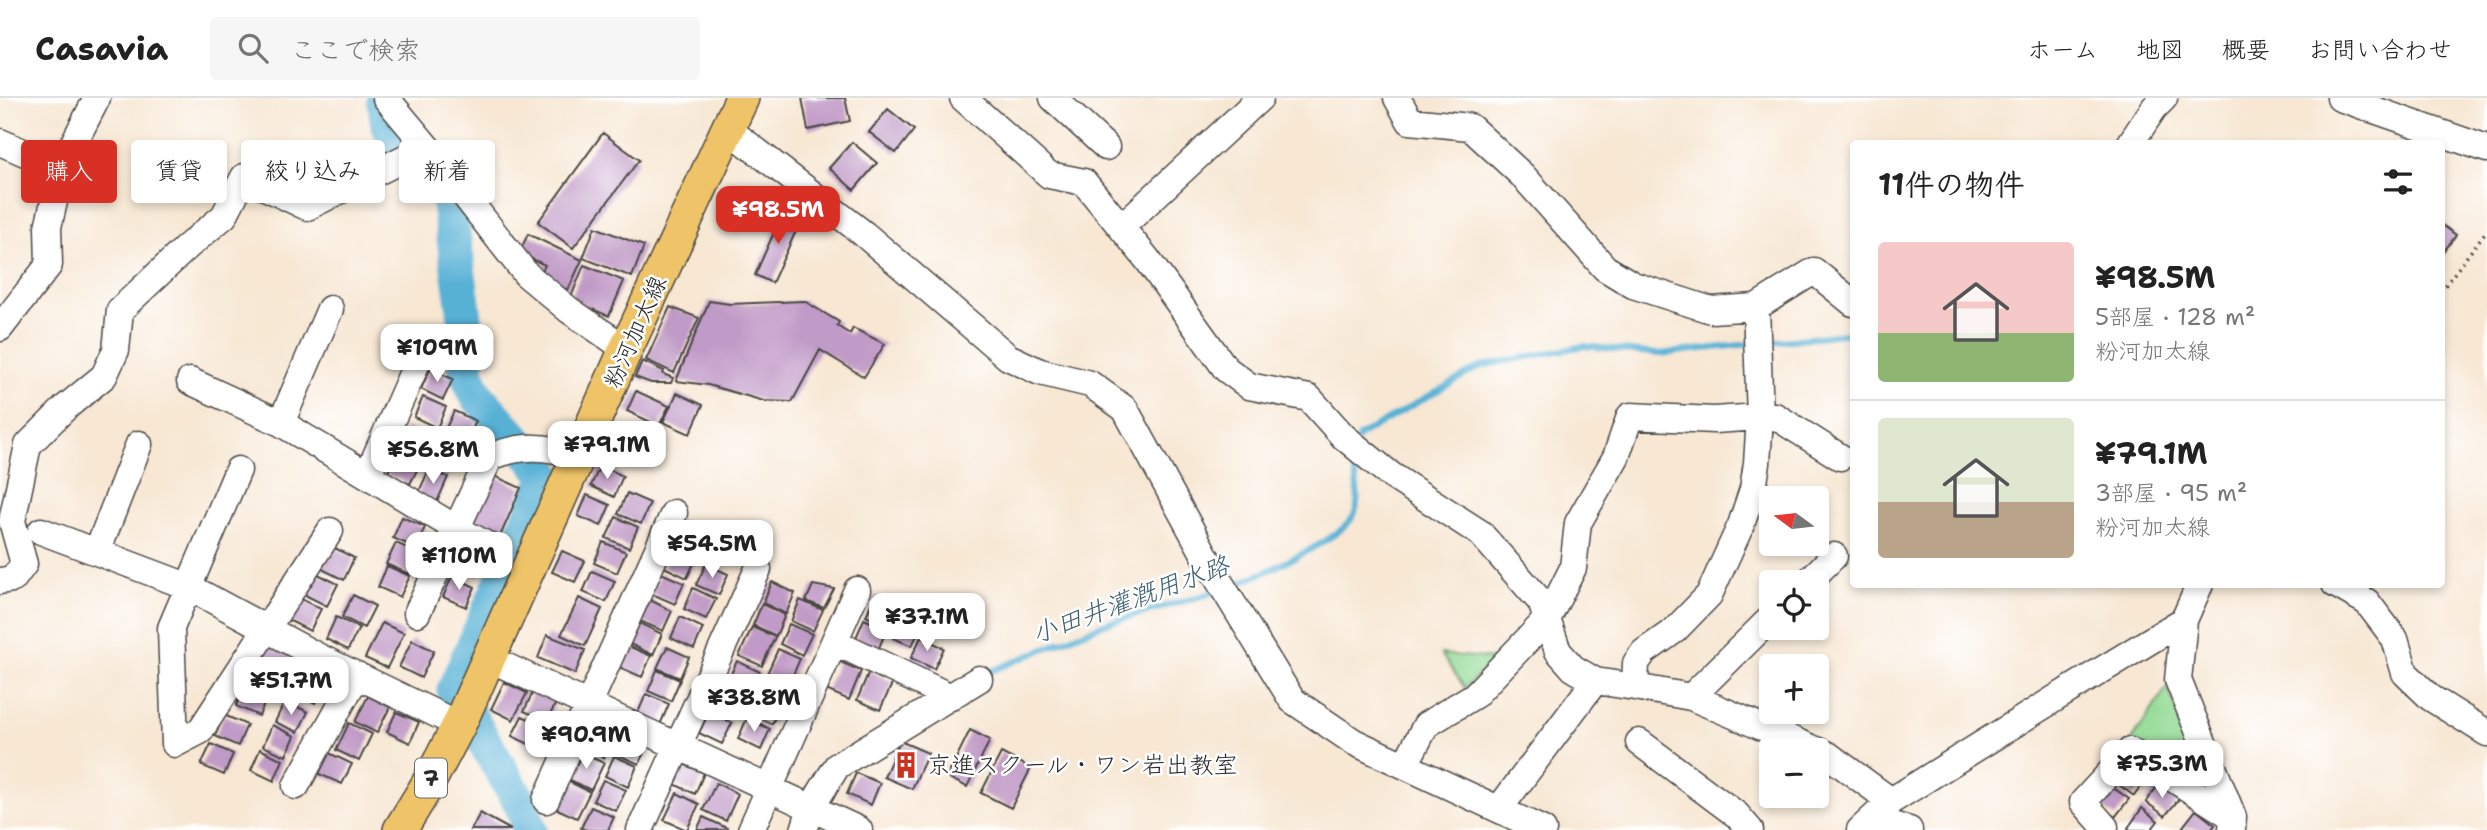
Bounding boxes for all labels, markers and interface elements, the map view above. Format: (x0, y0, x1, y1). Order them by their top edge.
search box (210, 17, 700, 80)
text: Casavia (35, 26, 168, 71)
icon: search (234, 29, 272, 67)
text: ここで検索 (290, 32, 420, 67)
text: ホーム (2027, 34, 2098, 66)
text: 地図 (2136, 34, 2184, 66)
text: 概要 (2222, 34, 2270, 66)
text: お問い合わせ (2308, 34, 2452, 66)
chip: 購入 (21, 140, 117, 203)
chip: 賃貸 (131, 140, 227, 203)
chip: 絞り込み (241, 140, 385, 203)
chip: 新着 (399, 140, 495, 203)
icon: filters (2379, 163, 2417, 201)
text: 11件の物件 (1878, 164, 2025, 205)
pin: ¥98.5M (721, 186, 835, 246)
text: ¥98.5M (732, 194, 824, 224)
text: ¥98.5M (2095, 257, 2215, 298)
icon: home (1934, 270, 2018, 354)
street label: 粉河加太線 (596, 271, 674, 393)
text: 5部屋 · 128 m² (2095, 302, 2255, 332)
pin: ¥109M (388, 324, 486, 384)
text: ¥109M (396, 332, 478, 362)
text: 粉河加太線 (2095, 336, 2210, 366)
pin: ¥79.1M (550, 422, 664, 481)
pin: ¥56.8M (376, 426, 490, 486)
text: ¥79.1M (564, 429, 650, 459)
text: ¥79.1M (2095, 433, 2208, 474)
text: ¥56.8M (387, 434, 479, 464)
icon: home (1934, 446, 2018, 530)
text: 3部屋 · 95 m² (2095, 478, 2247, 508)
north arrow (1759, 486, 1829, 556)
map controls (1759, 486, 1829, 808)
text: 粉河加太線 (2095, 512, 2210, 542)
pin: ¥54.5M (655, 520, 769, 580)
text: ¥54.5M (667, 528, 757, 558)
pin: ¥110M (410, 532, 508, 592)
text: ¥110M (421, 540, 497, 570)
water label: 小田井灌漑用水路 (1026, 546, 1236, 651)
button: locate (1759, 570, 1829, 640)
pin: ¥37.1M (870, 594, 984, 653)
text: ¥37.1M (885, 601, 969, 631)
button: + (1759, 654, 1829, 724)
pin: ¥51.7M (234, 658, 348, 717)
text: ¥51.7M (250, 665, 332, 695)
pin: ¥38.8M (697, 674, 811, 734)
text: ¥38.8M (707, 682, 801, 712)
pin: ¥90.9M (529, 712, 643, 771)
text: ¥90.9M (541, 719, 631, 749)
button: − (1759, 738, 1829, 808)
pin: ¥75.3M (2105, 740, 2219, 800)
text: ¥75.3M (2116, 748, 2208, 778)
place label: 京進スクール・ワン岩出教室 (927, 749, 1238, 781)
building icon: 京進スクール・ワン岩出教室 (891, 750, 921, 780)
road number: 7 (415, 758, 447, 798)

